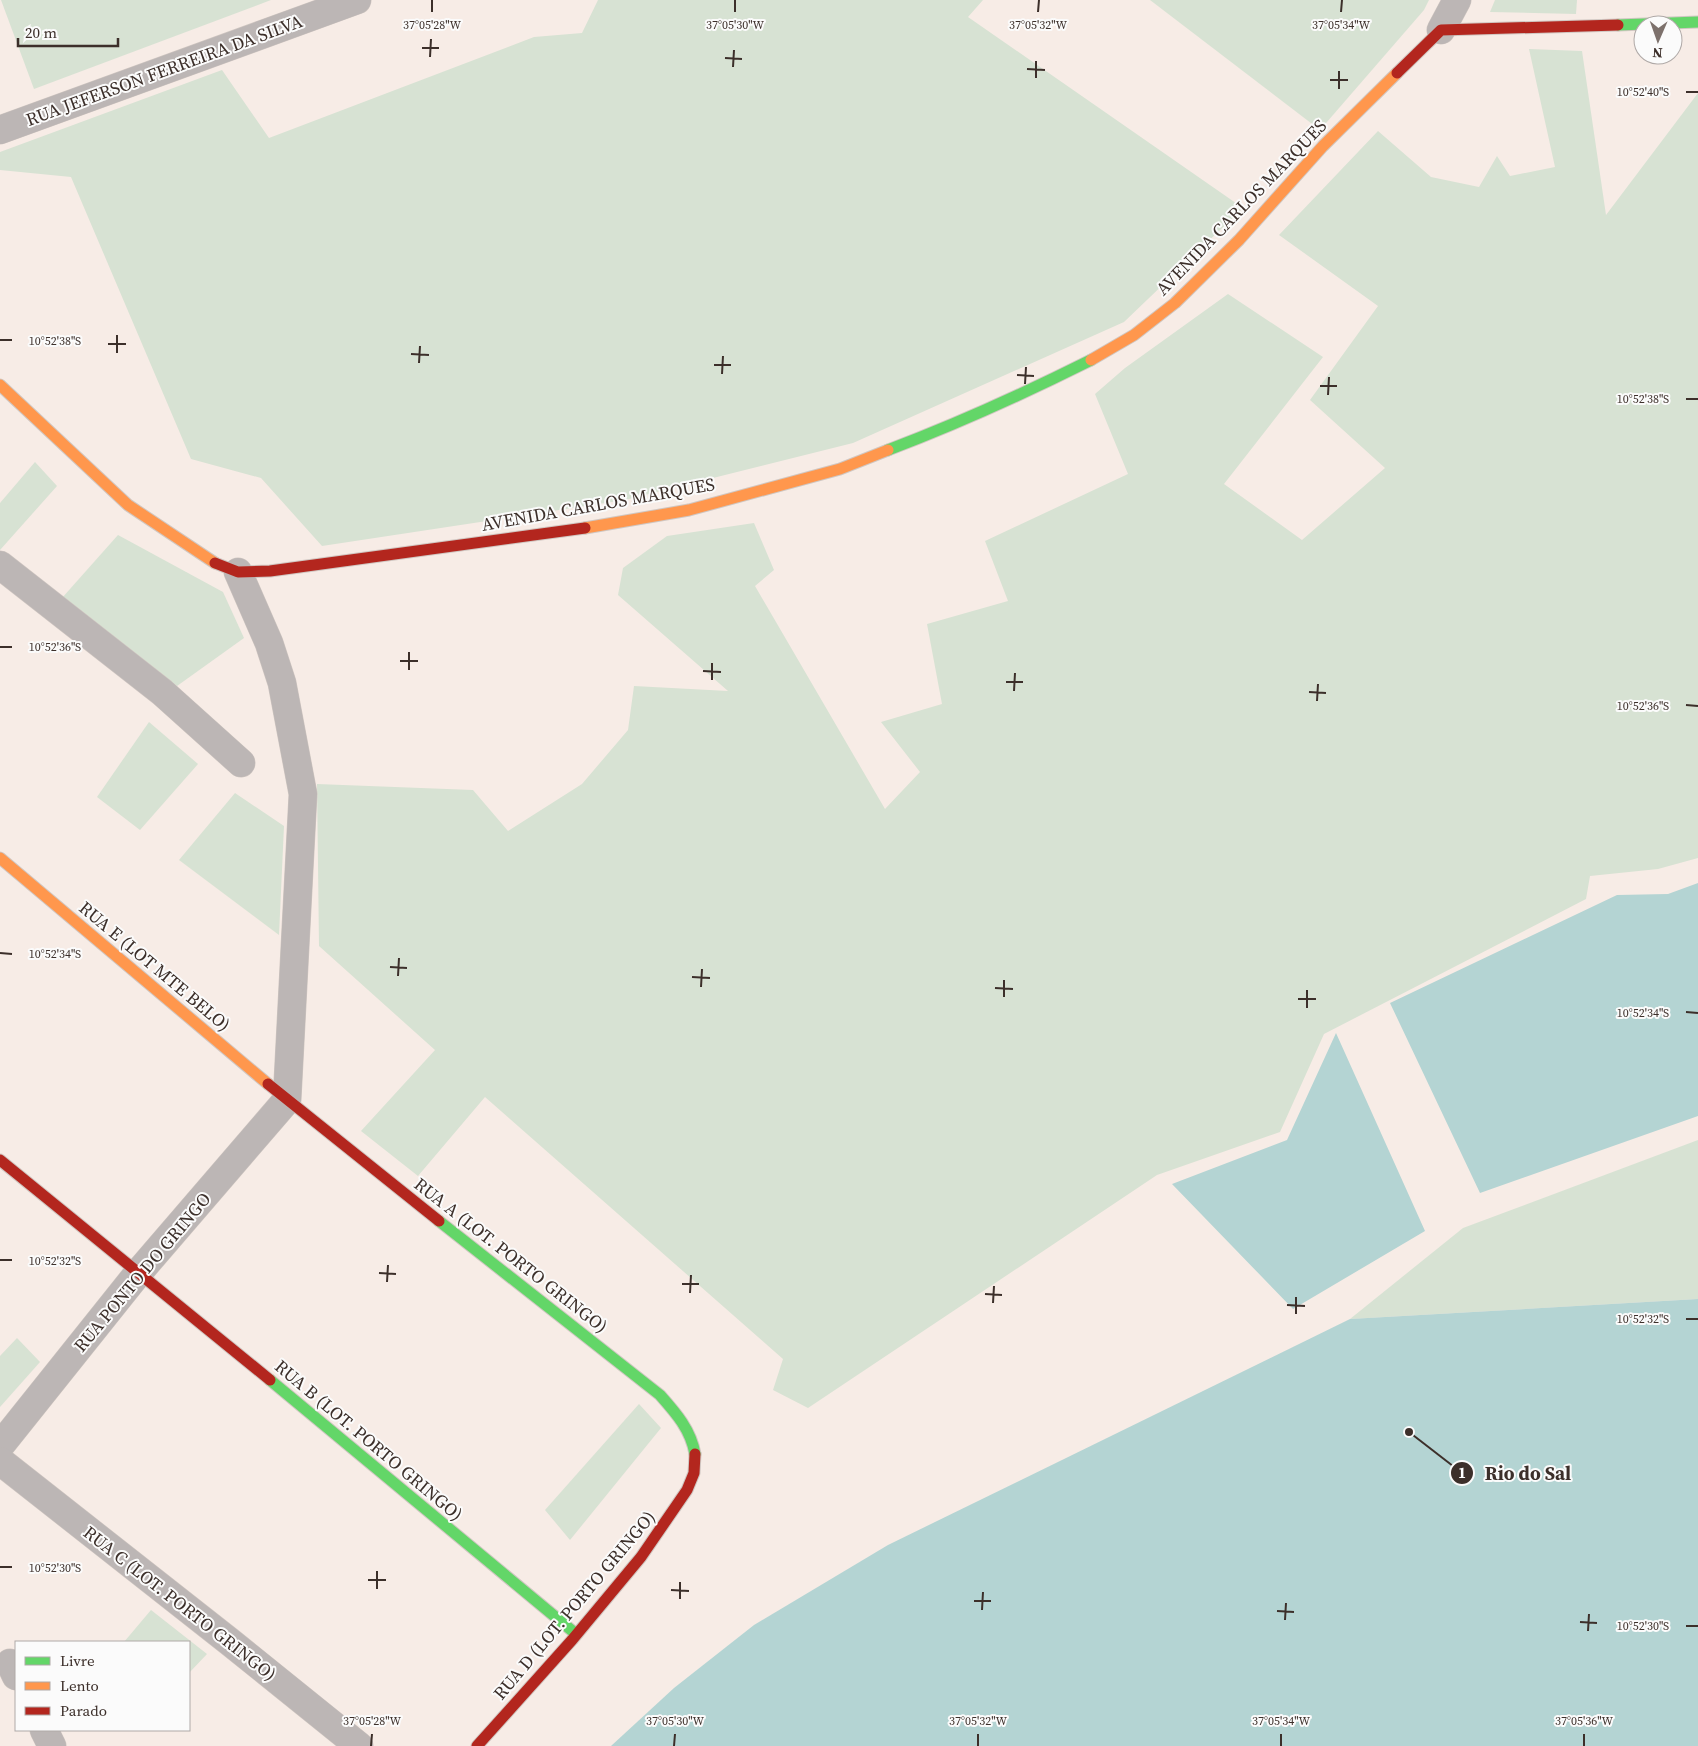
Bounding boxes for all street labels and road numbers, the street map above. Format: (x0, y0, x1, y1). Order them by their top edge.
street label: RUA JEFERSON FERREIRA DA SILVA (22, 8, 306, 132)
street label: AVENIDA CARLOS MARQUES (1150, 113, 1332, 301)
street label: AVENIDA CARLOS MARQUES (479, 471, 717, 537)
street label: RUA E (LOT MTE BELO) (74, 895, 236, 1037)
street label: RUA A (LOT. PORTO GRINGO) (409, 1172, 613, 1338)
street label: RUA PONTO DO GRINGO (68, 1187, 216, 1357)
street label: RUA B (LOT. PORTO GRINGO) (270, 1354, 468, 1526)
street label: RUA D (LOT. PORTO GRINGO) (487, 1505, 661, 1705)
street label: RUA C (LOT. PORTO GRINGO) (78, 1520, 282, 1686)

